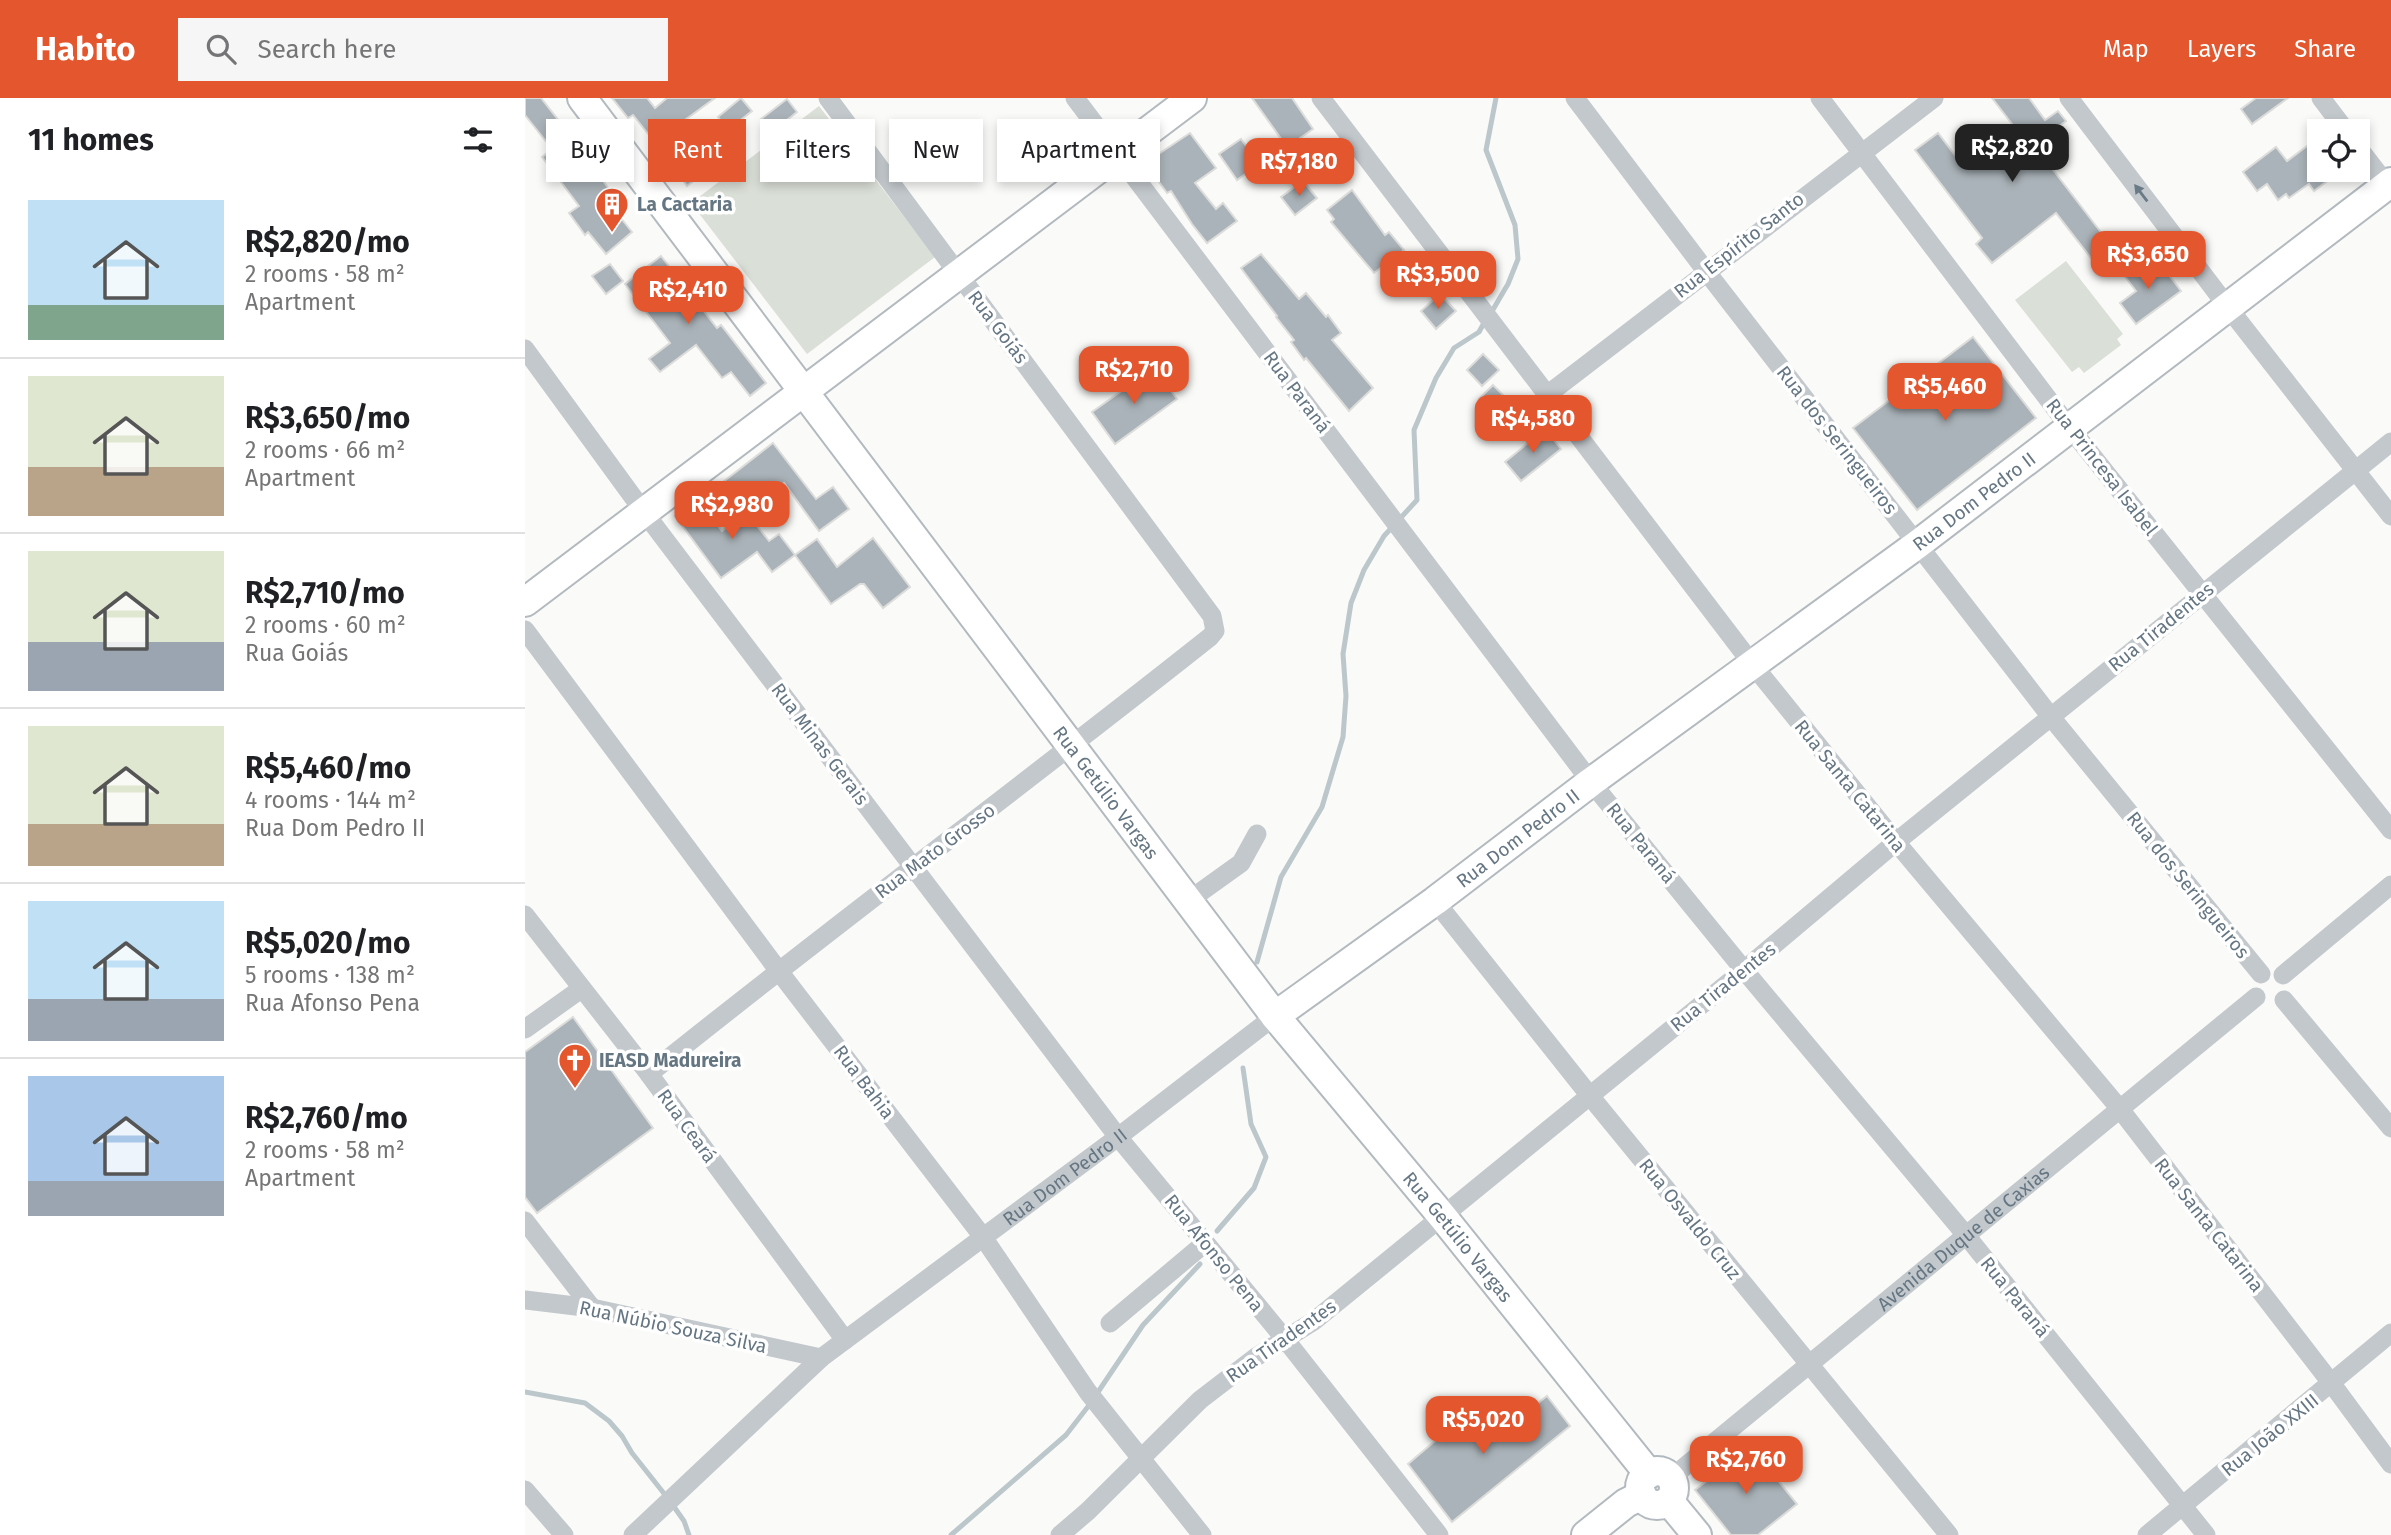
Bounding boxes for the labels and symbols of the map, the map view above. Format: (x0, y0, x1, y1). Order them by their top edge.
pin: R$2,820 (1947, 125, 2077, 184)
pin: R$7,180 (1234, 139, 1364, 198)
one-way arrow (2134, 184, 2148, 202)
building icon: La Cactaria (593, 185, 631, 234)
street label: Rua Espírito Santo (1670, 187, 1808, 303)
place label: La Cactaria (637, 193, 733, 216)
pin: R$3,650 (2083, 232, 2213, 291)
pin: R$3,500 (1373, 252, 1503, 311)
pin: R$2,410 (623, 266, 753, 326)
street label: Rua Goiás (963, 286, 1033, 368)
pin: R$2,710 (1069, 346, 1199, 406)
street label: Rua Paraná (1259, 346, 1335, 438)
street label: Rua dos Seringueiros (1772, 361, 1902, 519)
pin: R$5,460 (1880, 364, 2010, 423)
street label: Rua Princesa Isabel (2041, 394, 2163, 540)
pin: R$4,580 (1468, 396, 1598, 455)
street label: Rua Dom Pedro II (1908, 447, 2040, 556)
pin: R$2,980 (667, 482, 797, 541)
street label: Rua Tiradentes (2104, 577, 2218, 676)
street label: Rua Minas Gerais (767, 678, 873, 810)
street label: Rua Santa Catarina (1790, 715, 1910, 857)
street label: Rua Getúlio Vargas (1048, 721, 1164, 864)
street label: Rua Dom Pedro II (1451, 784, 1584, 892)
street label: Rua Mato Grosso (870, 798, 1000, 904)
street label: Rua Paraná (1602, 798, 1680, 888)
street label: Rua dos Seringueiros (2122, 807, 2254, 963)
street label: Rua Tiradentes (1666, 937, 1780, 1036)
street label: Rua Bahia (829, 1040, 899, 1124)
church icon: IEASD Madureira (556, 1041, 594, 1090)
place label: IEASD Madureira (599, 1049, 741, 1072)
street label: Rua Ceará (653, 1085, 721, 1167)
street label: Rua Dom Pedro II (998, 1123, 1131, 1230)
street label: Rua Santa Catarina (2149, 1153, 2269, 1297)
street label: Rua Osvaldo Cruz (1634, 1154, 1746, 1284)
street label: Avenida Duque de Caxias (1872, 1160, 2054, 1315)
street label: Rua Getúlio Vargas (1398, 1167, 1518, 1307)
street label: Rua Afonso Pena (1160, 1190, 1268, 1316)
street label: Rua Paraná (1976, 1252, 2054, 1342)
street label: Rua Tiradentes (1222, 1295, 1340, 1387)
street label: Rua Núbio Souza Silva (577, 1296, 769, 1358)
street label: Rua João XXIII (2217, 1389, 2323, 1481)
pin: R$5,020 (1418, 1396, 1548, 1456)
pin: R$2,760 (1681, 1436, 1811, 1496)

